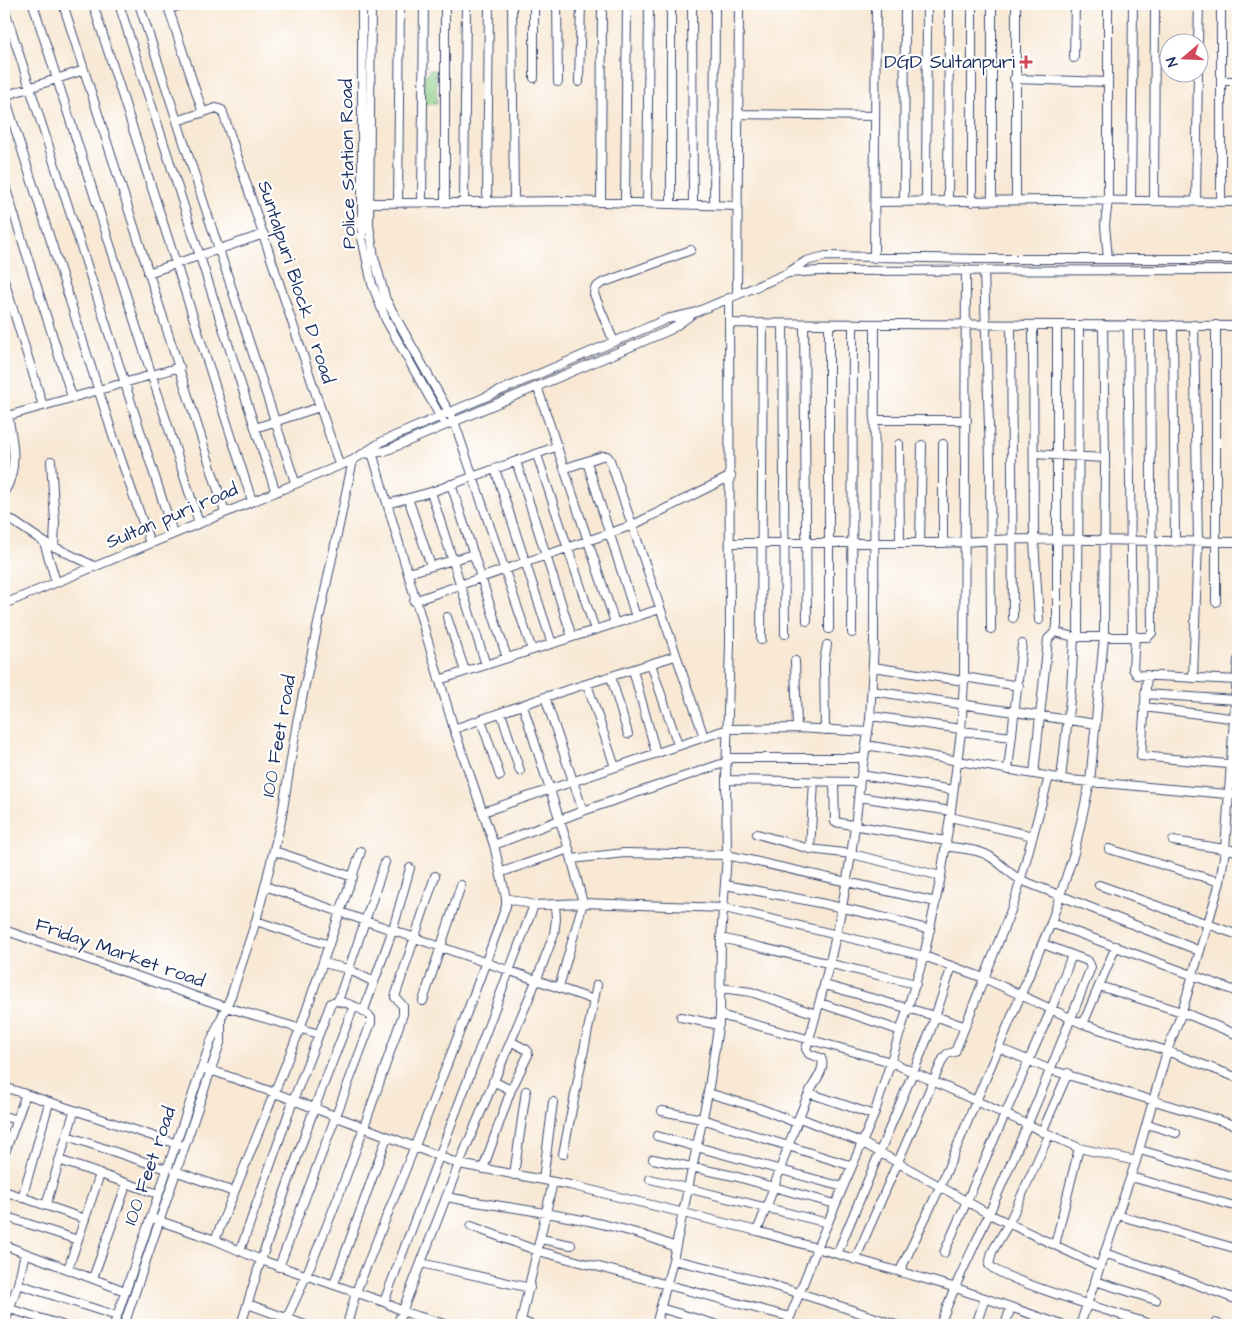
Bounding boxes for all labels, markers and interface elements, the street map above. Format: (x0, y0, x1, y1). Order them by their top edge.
north arrow (1160, 32, 1210, 82)
place label: DGD Sultanpuri (884, 49, 1015, 76)
text: N (1162, 54, 1184, 69)
marker: DGD Sultanpuri (1019, 55, 1033, 69)
street label: Police Station Road (333, 78, 363, 249)
street label: Suntalpuri Block D road (250, 177, 342, 387)
street label: Sultan puri road (102, 476, 242, 556)
street label: 100 Feet road (255, 673, 303, 799)
street label: Friday Market road (31, 911, 209, 996)
street label: 100 Feet road (117, 1103, 183, 1229)

